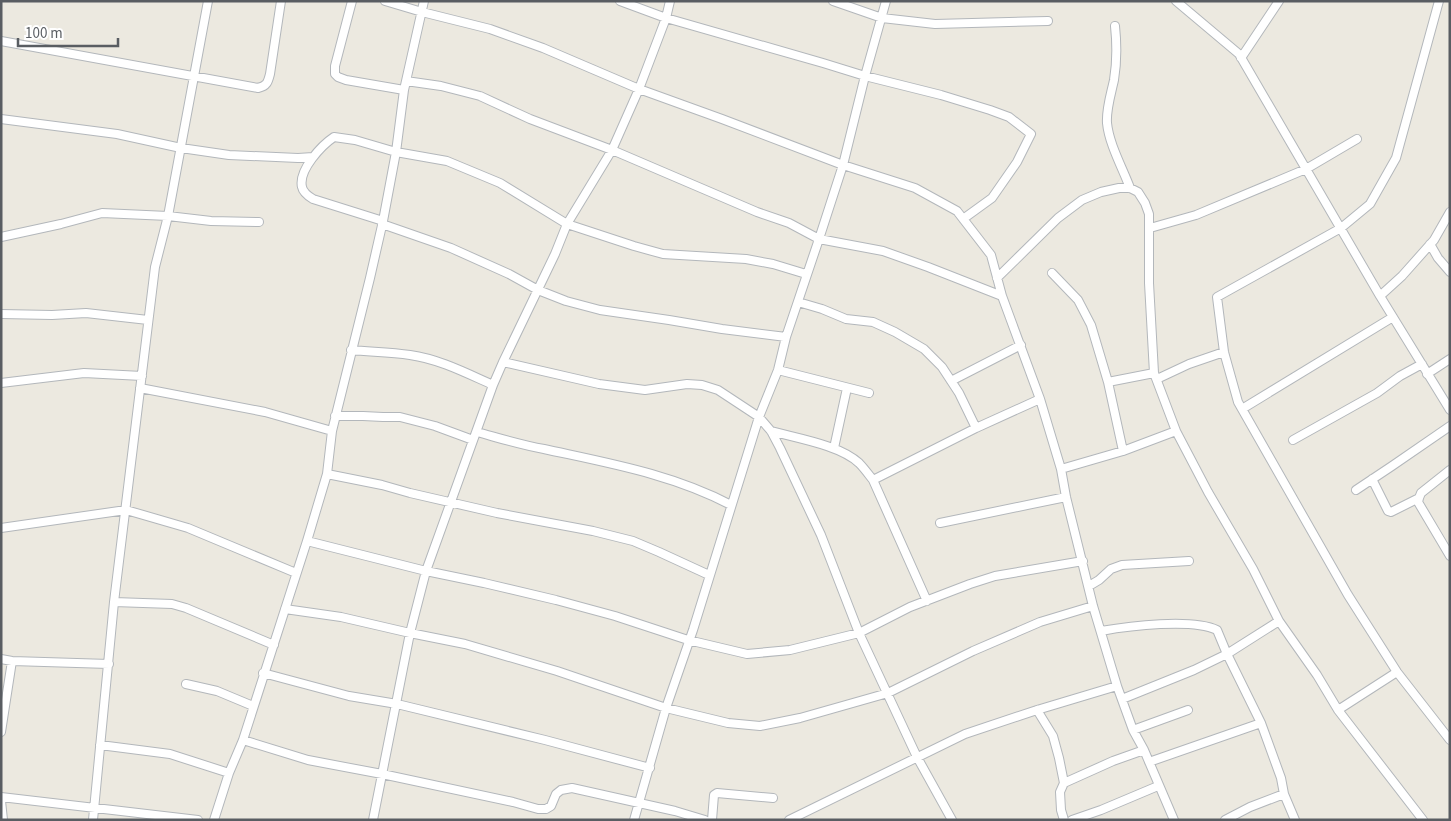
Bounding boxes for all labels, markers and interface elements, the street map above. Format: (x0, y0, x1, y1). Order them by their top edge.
scale bar (18, 15, 118, 47)
text: 100 m (25, 23, 63, 44)

